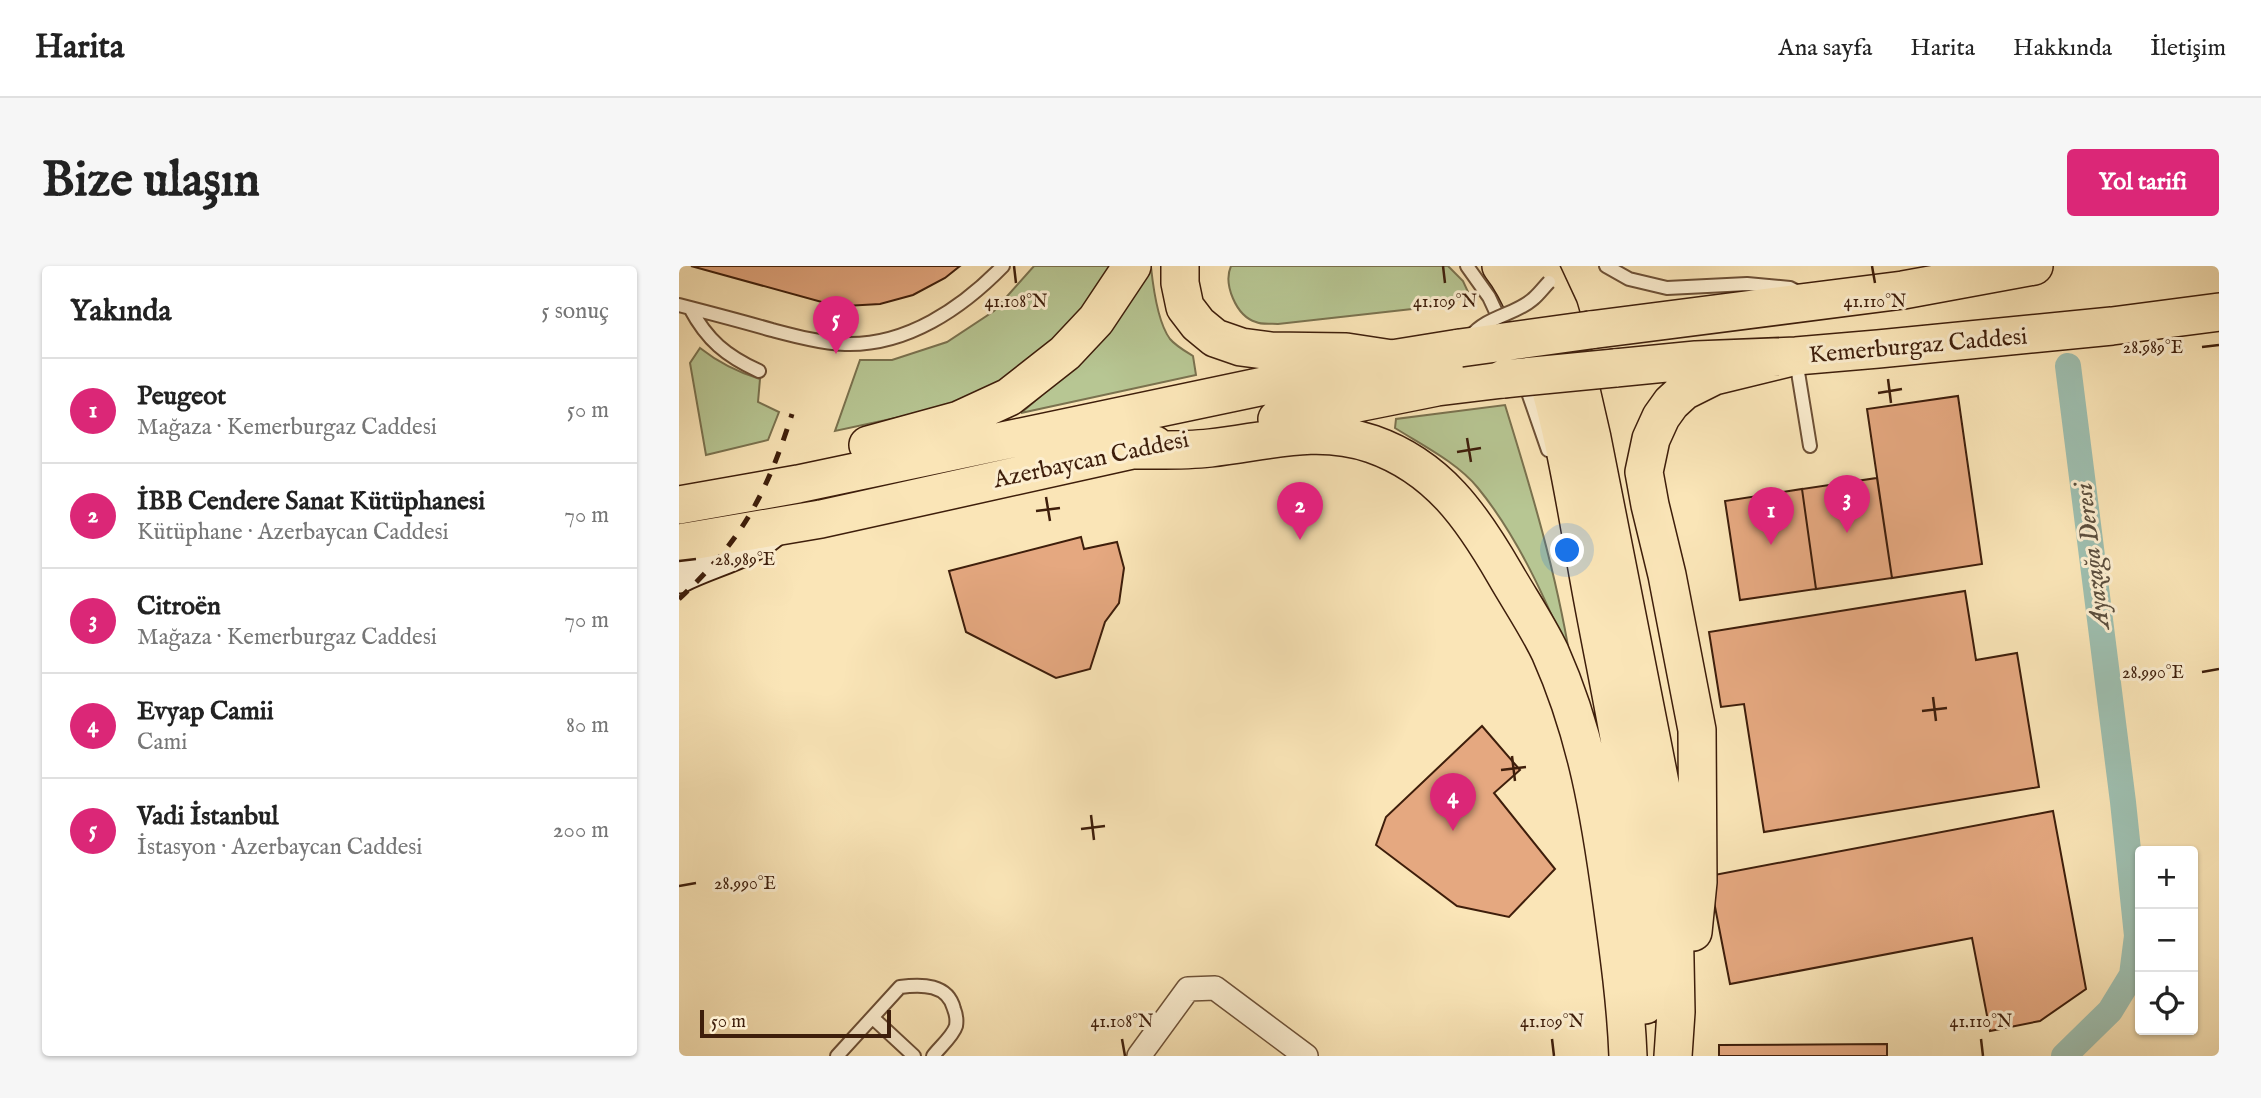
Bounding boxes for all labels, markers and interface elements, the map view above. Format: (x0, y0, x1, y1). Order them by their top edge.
text: Harita (35, 27, 124, 69)
text: Ana sayfa (1778, 33, 1872, 64)
text: Harita (1910, 33, 1975, 64)
text: Hakkında (2013, 33, 2112, 64)
text: İletişim (2150, 33, 2226, 64)
button: Yol tarifi (2067, 149, 2219, 216)
text: Bize ulaşın (42, 151, 260, 213)
text: 41.108°N (984, 291, 1048, 314)
text: 41.109°N (1413, 291, 1477, 314)
text: 41.110°N (1844, 291, 1907, 314)
text: Yakında (70, 293, 172, 331)
pin: 5 (813, 296, 859, 354)
text: 5 sonuç (541, 297, 609, 326)
street label: Kemerburgaz Caddesi (1808, 321, 2029, 371)
text: 28.989°E (2123, 337, 2183, 360)
text: Peugeot (137, 380, 226, 413)
text: 1 (89, 396, 97, 425)
text: 50 m (567, 396, 609, 425)
text: Mağaza · Kemerburgaz Caddesi (137, 413, 437, 442)
street label: Azerbaycan Caddesi (990, 425, 1192, 497)
pin: 3 (1824, 475, 1870, 533)
water label: Ayazağa Deresi (2067, 479, 2119, 634)
pin: 2 (1277, 482, 1323, 540)
text: İBB Cendere Sanat Kütüphanesi (137, 485, 485, 518)
pin: 1 (1748, 487, 1794, 545)
text: 2 (88, 501, 98, 530)
text: 70 m (564, 501, 609, 530)
text: Kütüphane · Azerbaycan Caddesi (137, 518, 449, 547)
your location (1550, 533, 1584, 567)
text: 28.989°E (715, 549, 775, 572)
text: Citroën (137, 590, 221, 623)
text: 3 (89, 606, 97, 635)
text: 70 m (564, 606, 609, 635)
text: Mağaza · Kemerburgaz Caddesi (137, 623, 437, 652)
text: 28.990°E (2122, 662, 2184, 685)
text: Evyap Camii (137, 695, 274, 728)
text: 4 (87, 711, 99, 740)
text: 80 m (566, 711, 609, 740)
text: Cami (137, 728, 187, 757)
pin: 4 (1430, 773, 1476, 831)
text: Vadi İstanbul (137, 800, 279, 833)
text: 5 (89, 816, 97, 845)
text: 200 m (553, 816, 609, 845)
text: İstasyon · Azerbaycan Caddesi (137, 833, 422, 862)
map controls (2135, 846, 2198, 1035)
button: + (2135, 846, 2198, 909)
text: 28.990°E (714, 873, 776, 896)
button: − (2135, 909, 2198, 972)
button: locate (2135, 972, 2198, 1035)
scale bar (700, 1007, 891, 1039)
text: 50 m (711, 1010, 746, 1034)
text: 41.108°N (1090, 1011, 1154, 1034)
text: 41.109°N (1520, 1011, 1584, 1034)
text: 41.110°N (1950, 1011, 2013, 1034)

